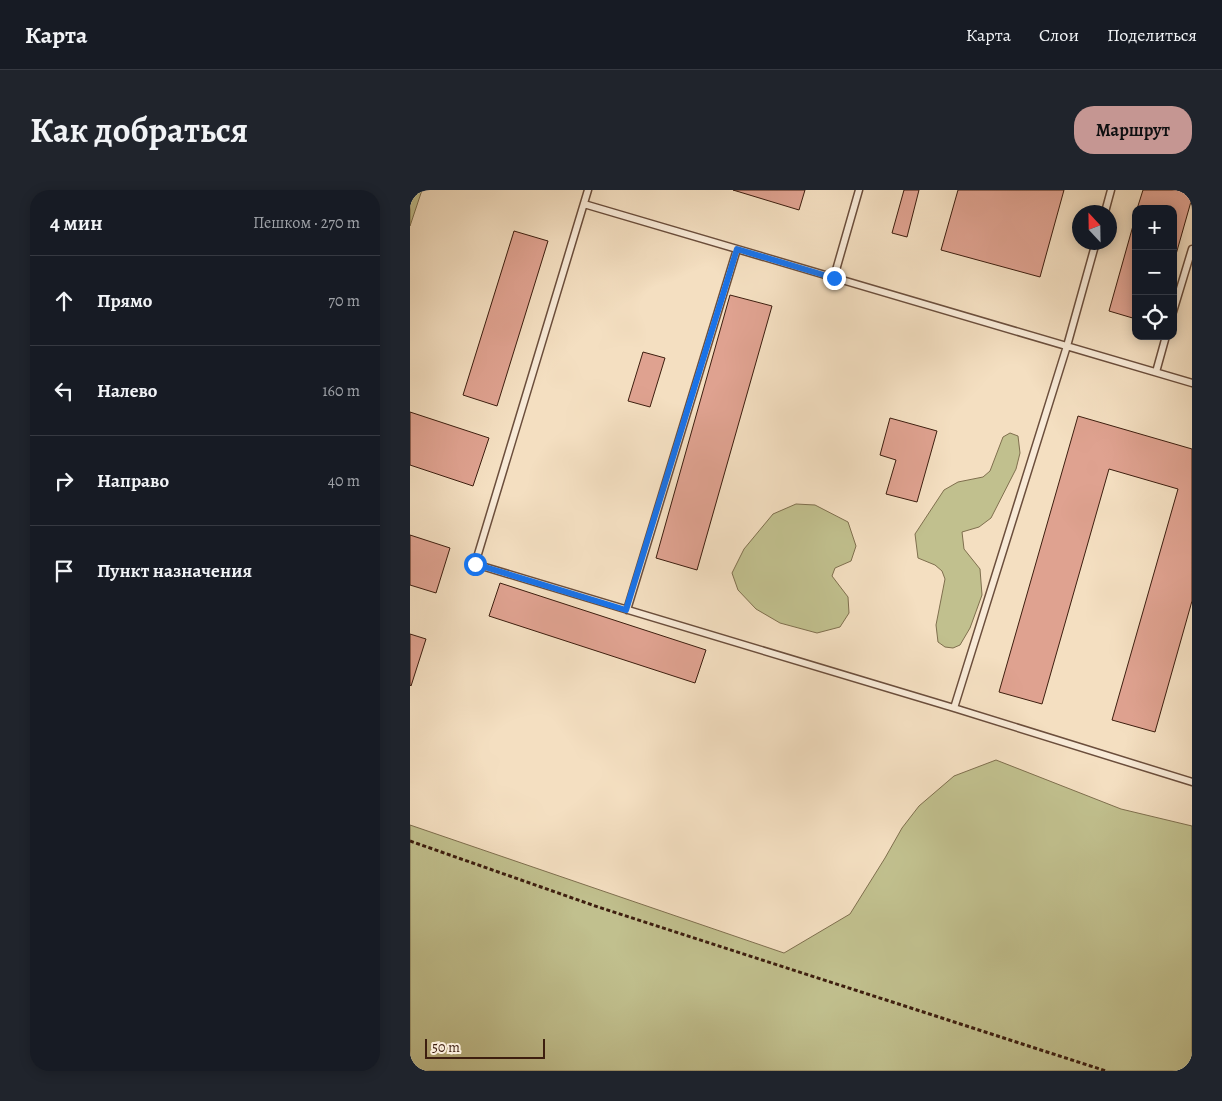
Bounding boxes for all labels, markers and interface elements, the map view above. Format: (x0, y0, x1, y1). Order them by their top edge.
text: Карта (25, 19, 87, 51)
text: Карта (966, 23, 1011, 47)
text: Слои (1039, 23, 1079, 47)
text: Поделиться (1107, 23, 1197, 47)
text: Как добраться (30, 106, 248, 154)
button: Маршрут (1074, 106, 1192, 154)
north arrow (1072, 205, 1117, 250)
map controls (1132, 205, 1177, 340)
button: + (1132, 205, 1177, 250)
text: 4 мин (50, 209, 103, 237)
text: Пешком · 270 m (253, 212, 360, 234)
button: − (1132, 250, 1177, 295)
route end (823, 267, 846, 290)
icon: ahead (50, 287, 78, 315)
text: Прямо (97, 288, 152, 314)
text: 70 m (328, 290, 360, 312)
button: locate (1132, 295, 1177, 340)
icon: left (50, 377, 78, 405)
text: Налево (97, 378, 157, 404)
text: 160 m (322, 380, 360, 402)
icon: right (50, 467, 78, 495)
text: Направо (97, 468, 169, 494)
text: 40 m (328, 470, 360, 492)
route start (464, 553, 487, 576)
icon: arrive (50, 557, 78, 585)
text: Пункт назначения (97, 558, 252, 584)
scale bar (425, 1036, 545, 1059)
text: 50 m (432, 1038, 460, 1057)

